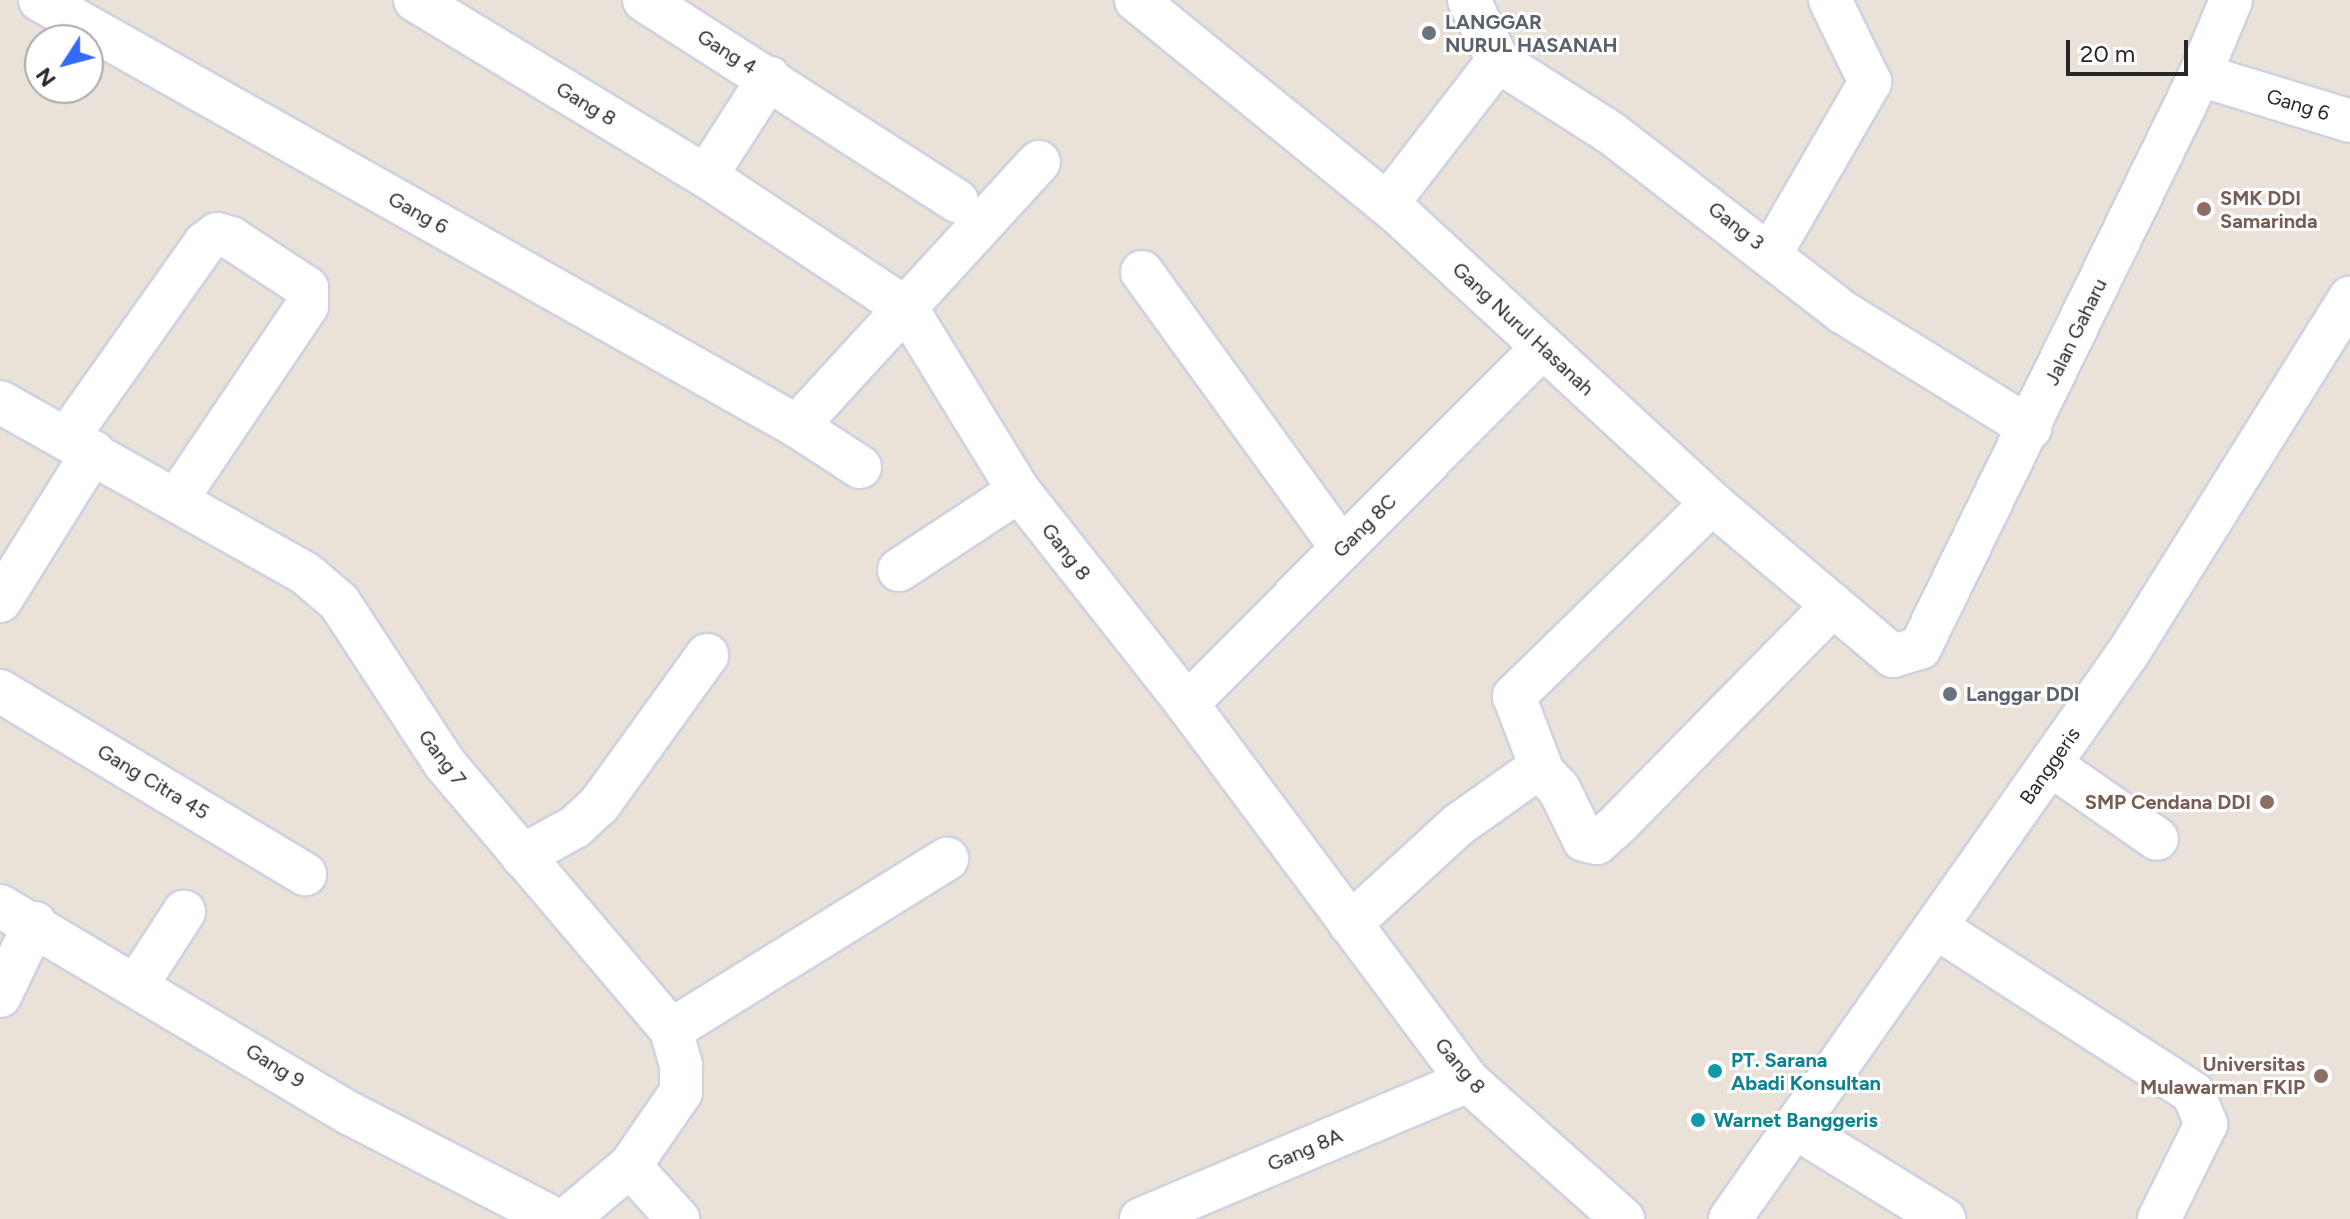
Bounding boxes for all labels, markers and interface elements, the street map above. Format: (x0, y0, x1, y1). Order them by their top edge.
place label: LANGGAR NURUL HASANAH (1445, 10, 1617, 57)
north arrow (24, 24, 104, 104)
street label: Gang 4 (693, 24, 761, 80)
marker: LANGGAR NURUL HASANAH (1420, 24, 1438, 42)
scale bar (2070, 24, 2192, 74)
text: 20 m (2080, 39, 2135, 68)
text: N (30, 62, 62, 92)
street label: Gang 8 (552, 77, 620, 131)
street label: Gang 6 (2264, 84, 2332, 126)
place label: SMK DDI Samarinda (2220, 186, 2318, 233)
street label: Gang 6 (384, 187, 452, 239)
street label: Gang 3 (1703, 197, 1769, 255)
marker: SMK DDI Samarinda (2195, 200, 2213, 218)
street label: Gang Nurul Hasanah (1447, 257, 1599, 401)
street label: Jalan Gaharu (2040, 275, 2112, 389)
street label: Gang 8C (1328, 489, 1402, 563)
street label: Gang 8 (1036, 519, 1096, 585)
place label: Langgar DDI (1966, 682, 2080, 706)
marker: Langgar DDI (1941, 685, 1959, 703)
street label: Banggeris (2015, 723, 2085, 809)
street label: Gang 7 (413, 725, 471, 791)
street label: Gang Citra 45 (93, 739, 213, 825)
place label: SMP Cendana DDI (2085, 790, 2251, 814)
marker: SMP Cendana DDI (2258, 793, 2276, 811)
street label: Gang 8 (1430, 1033, 1490, 1099)
street label: Gang 9 (241, 1039, 309, 1093)
place label: PT. Sarana Abadi Konsultan (1731, 1048, 1881, 1095)
place label: Universitas Mulawarman FKIP (2140, 1052, 2305, 1099)
marker: PT. Sarana Abadi Konsultan (1706, 1062, 1724, 1080)
marker: Universitas Mulawarman FKIP (2312, 1067, 2330, 1085)
place label: Warnet Banggeris (1714, 1108, 1878, 1132)
marker: Warnet Banggeris (1689, 1111, 1707, 1129)
street label: Gang 8A (1264, 1124, 1346, 1176)

